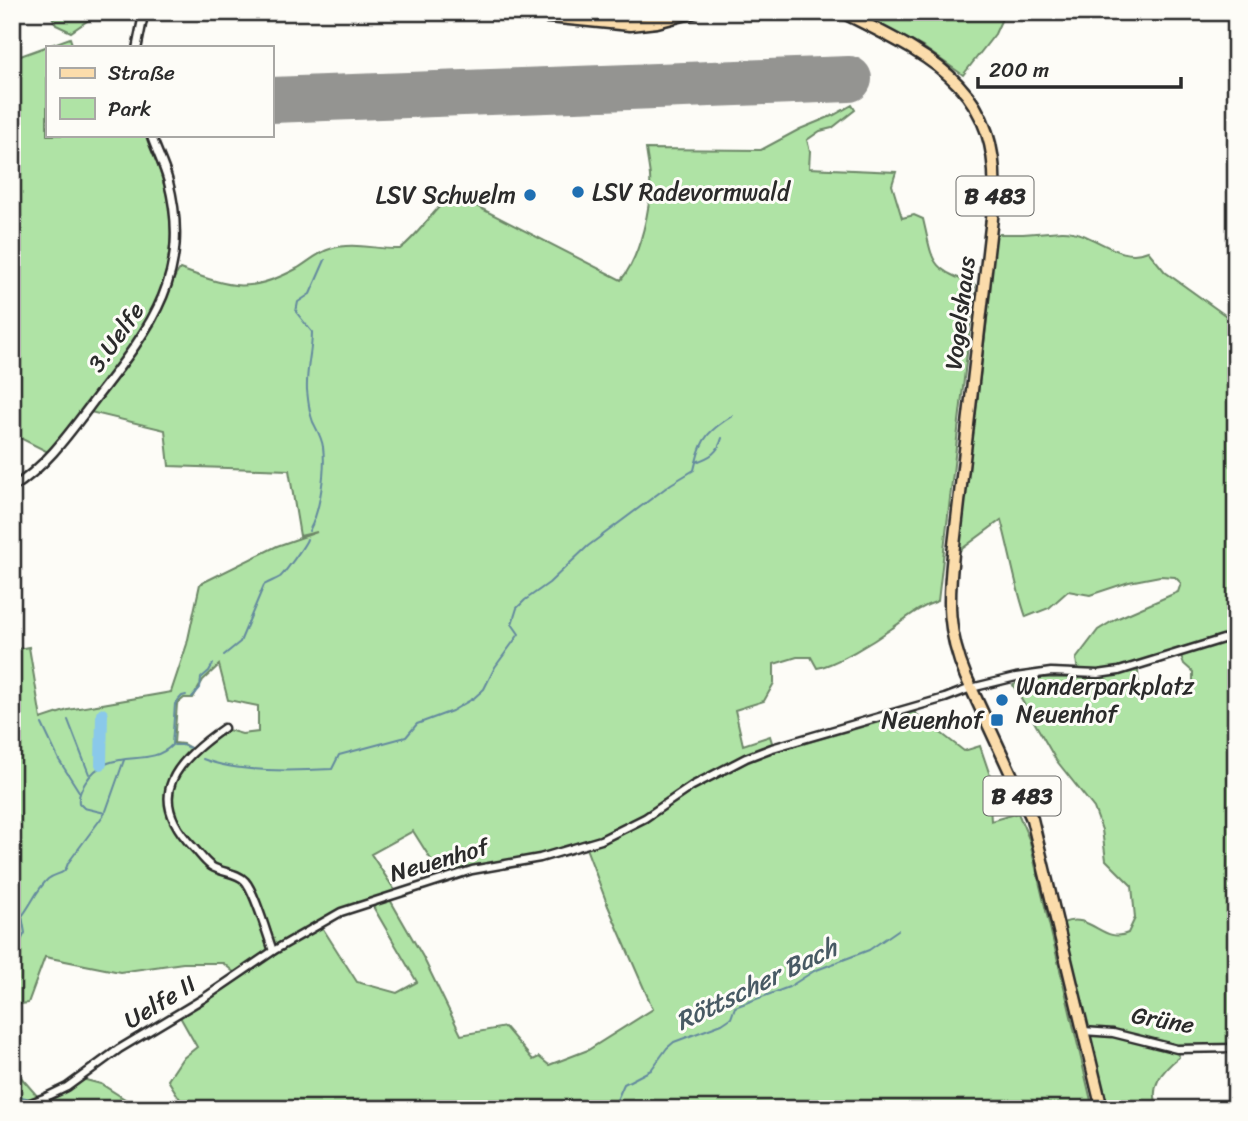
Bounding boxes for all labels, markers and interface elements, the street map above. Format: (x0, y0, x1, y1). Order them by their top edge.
legend (46, 46, 273, 136)
scale bar (978, 46, 1182, 90)
text: 200 m (989, 51, 1049, 89)
text: Straße (108, 54, 175, 92)
text: Park (108, 90, 151, 128)
place label: LSV Radevormwald (592, 171, 792, 213)
place label: LSV Schwelm (376, 174, 516, 216)
road number: B 483 (956, 176, 1034, 216)
marker: LSV Radevormwald (570, 184, 586, 200)
marker: LSV Schwelm (522, 187, 538, 203)
street label: Vogelshaus (932, 254, 988, 372)
street label: 3.Uelfe (76, 293, 156, 381)
place label: Wanderparkplatz Neuenhof (1016, 665, 1195, 735)
marker: Wanderparkplatz Neuenhof (994, 692, 1010, 708)
place label: Neuenhof (881, 699, 986, 741)
marker: Neuenhof (989, 712, 1005, 728)
road number: B 483 (984, 776, 1060, 816)
street label: Neuenhof (384, 825, 496, 894)
water label: Röttscher Bach (667, 924, 847, 1043)
street label: Uelfe II (115, 964, 205, 1040)
street label: Grüne (1128, 994, 1198, 1046)

